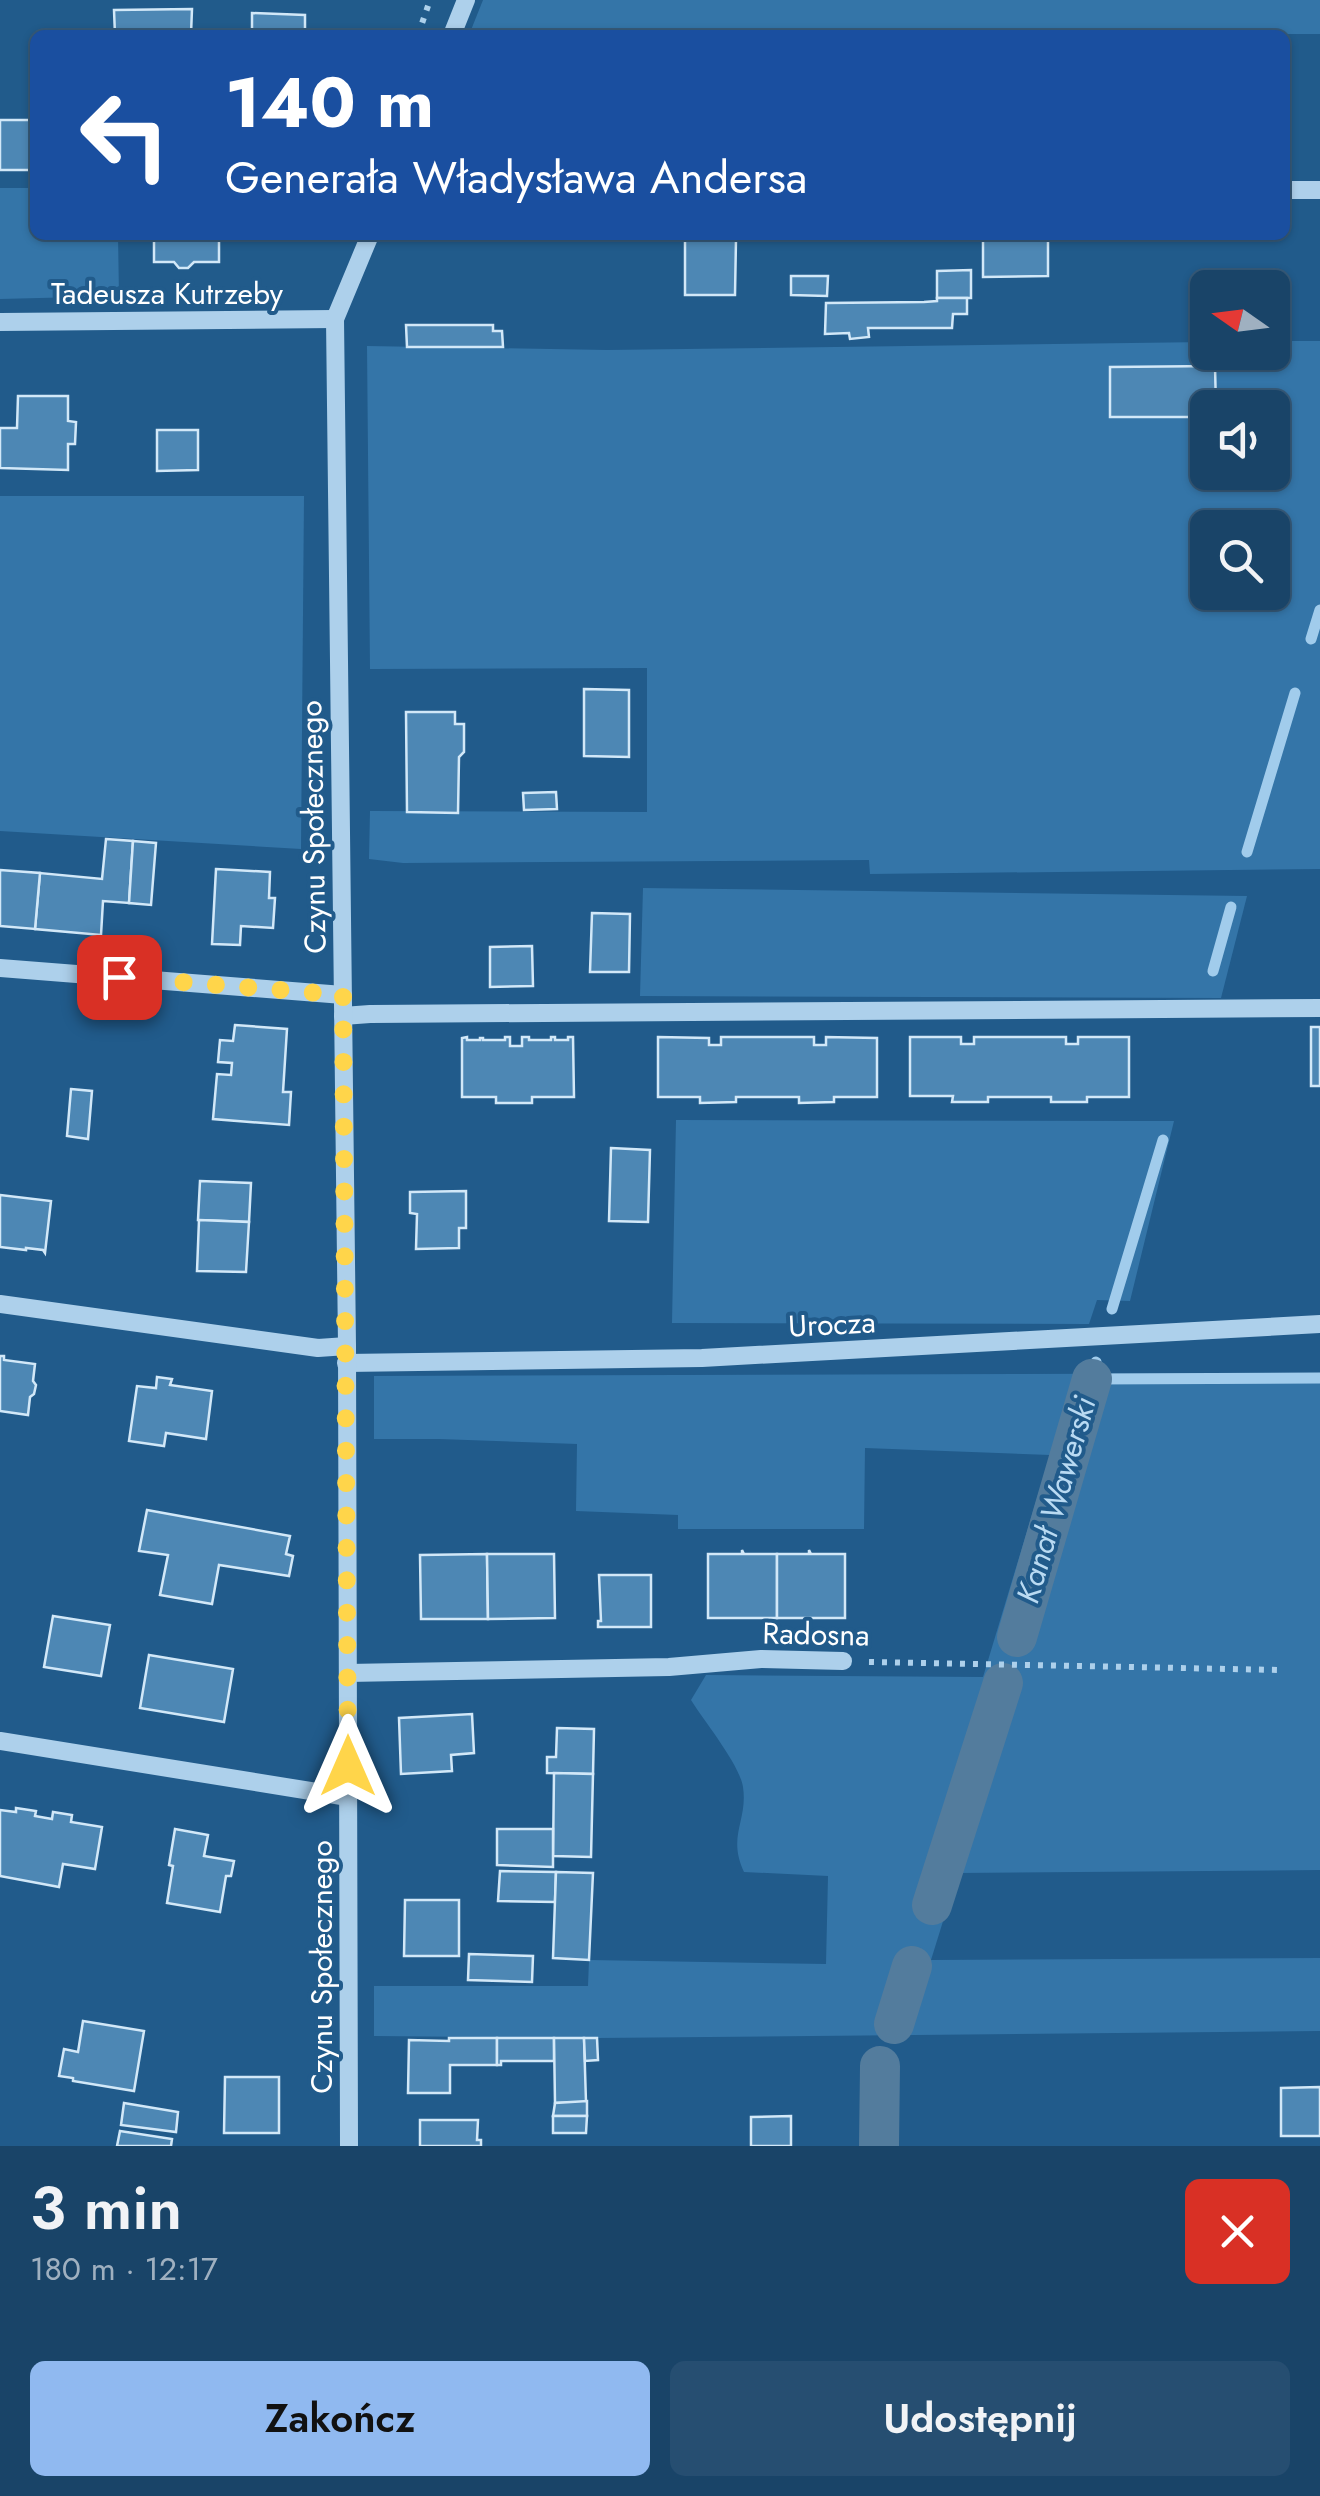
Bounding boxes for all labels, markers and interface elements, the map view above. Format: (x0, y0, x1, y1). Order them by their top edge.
text: 140 m (225, 52, 434, 153)
icon: left (60, 70, 190, 200)
text: Generała Władysława Andersa (225, 145, 807, 210)
north arrow (1190, 270, 1290, 370)
map controls (1190, 270, 1290, 610)
street label: Tadeusza Kutrzeby (51, 272, 284, 315)
button: sound (1190, 390, 1290, 490)
button: search (1190, 510, 1290, 610)
street label: Czynu Społecznego (289, 700, 337, 954)
pin (77, 935, 162, 1020)
icon: arrive (92, 950, 147, 1005)
street label: Urocza (787, 1300, 877, 1348)
water label: Kanał Wawerski (1005, 1391, 1108, 1609)
street label: Radosna (762, 1612, 870, 1656)
position arrow (296, 1714, 400, 1818)
street label: Czynu Społecznego (300, 1840, 343, 2094)
text: 3 min (30, 2165, 182, 2252)
button: close (1185, 2179, 1290, 2284)
text: 180 m · 12:17 (30, 2246, 218, 2292)
button: Zakończ (30, 2361, 650, 2476)
button: Udostępnij (670, 2361, 1290, 2476)

